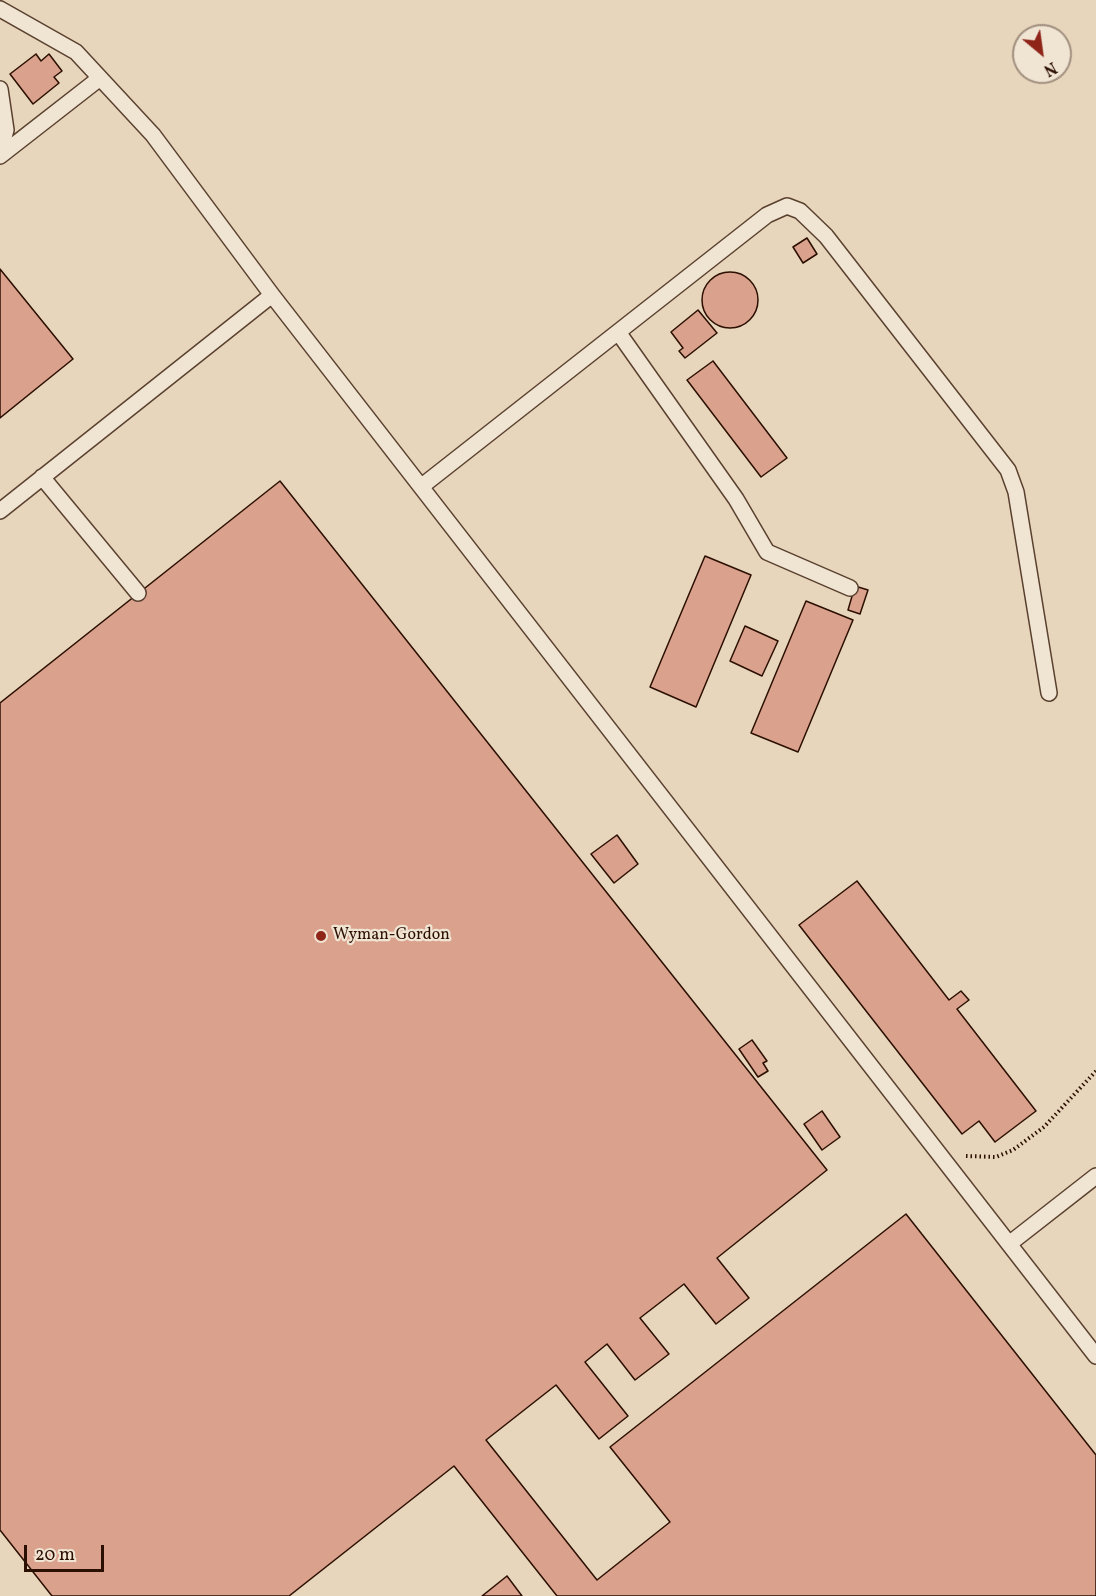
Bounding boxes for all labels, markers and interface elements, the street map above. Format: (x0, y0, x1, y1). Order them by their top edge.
north arrow (1012, 24, 1072, 84)
text: N (1039, 56, 1060, 80)
place label: Wyman-Gordon (333, 926, 450, 946)
marker: Wyman-Gordon (314, 929, 328, 943)
scale bar (27, 1533, 106, 1571)
text: 20 m (35, 1543, 75, 1568)

